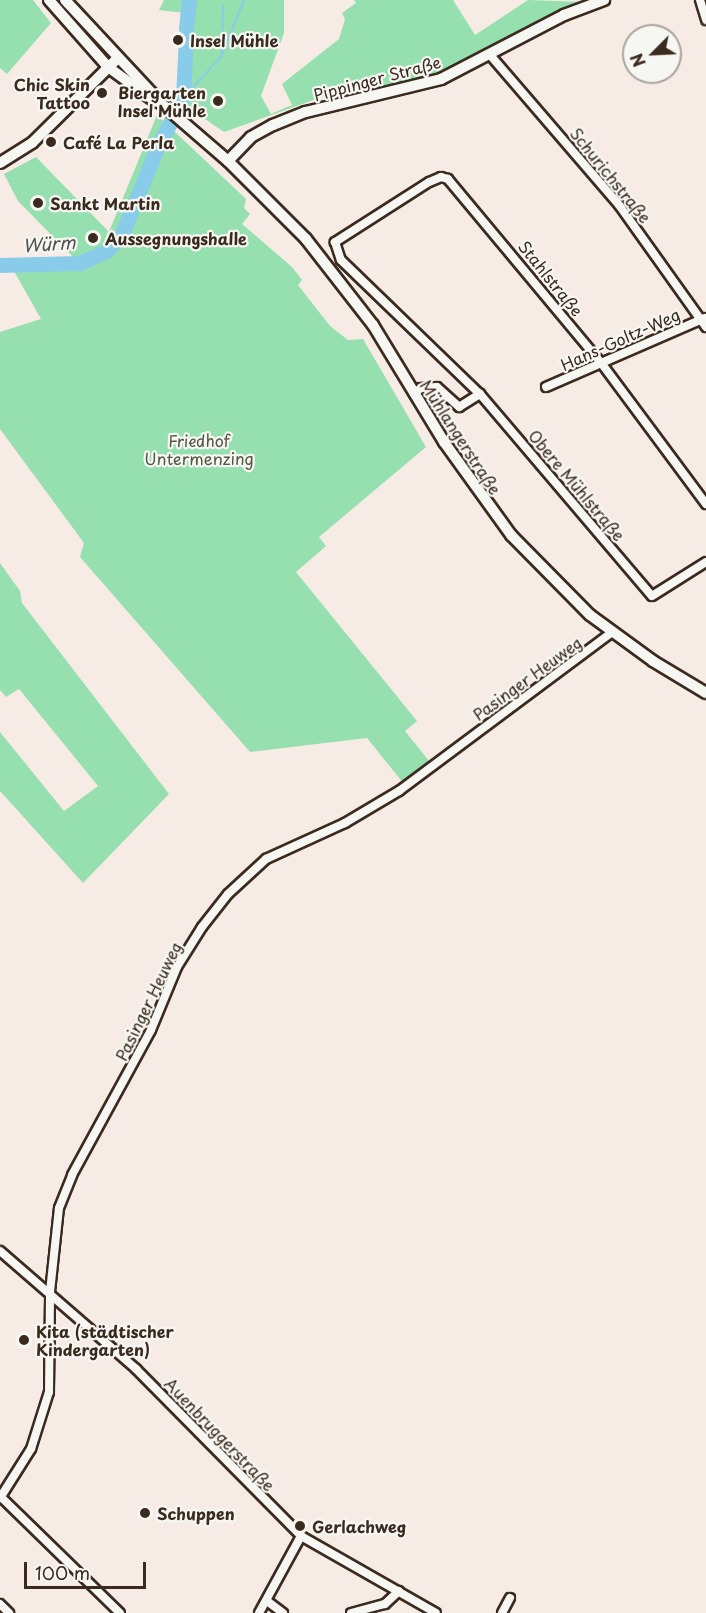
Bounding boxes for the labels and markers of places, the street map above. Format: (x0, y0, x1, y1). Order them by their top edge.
place label: Insel Mühle (190, 30, 279, 50)
marker: Insel Mühle (171, 33, 185, 47)
place label: Chic Skin Tattoo (13, 74, 90, 112)
place label: Biergarten Insel Mühle (117, 82, 206, 120)
marker: Chic Skin Tattoo (95, 86, 109, 100)
marker: Biergarten Insel Mühle (211, 94, 225, 108)
place label: Café La Perla (63, 132, 174, 152)
marker: Café La Perla (44, 135, 58, 149)
place label: Sankt Martin (50, 193, 161, 213)
marker: Sankt Martin (31, 196, 45, 210)
place label: Aussegnungshalle (105, 228, 247, 248)
marker: Aussegnungshalle (86, 231, 100, 245)
place label: Kita (städtischer Kindergarten) (36, 1321, 175, 1359)
marker: Kita (städtischer Kindergarten) (17, 1333, 31, 1347)
place label: Schuppen (157, 1503, 235, 1523)
marker: Schuppen (138, 1506, 152, 1520)
place label: Gerlachweg (312, 1516, 406, 1536)
marker: Gerlachweg (293, 1519, 307, 1533)

